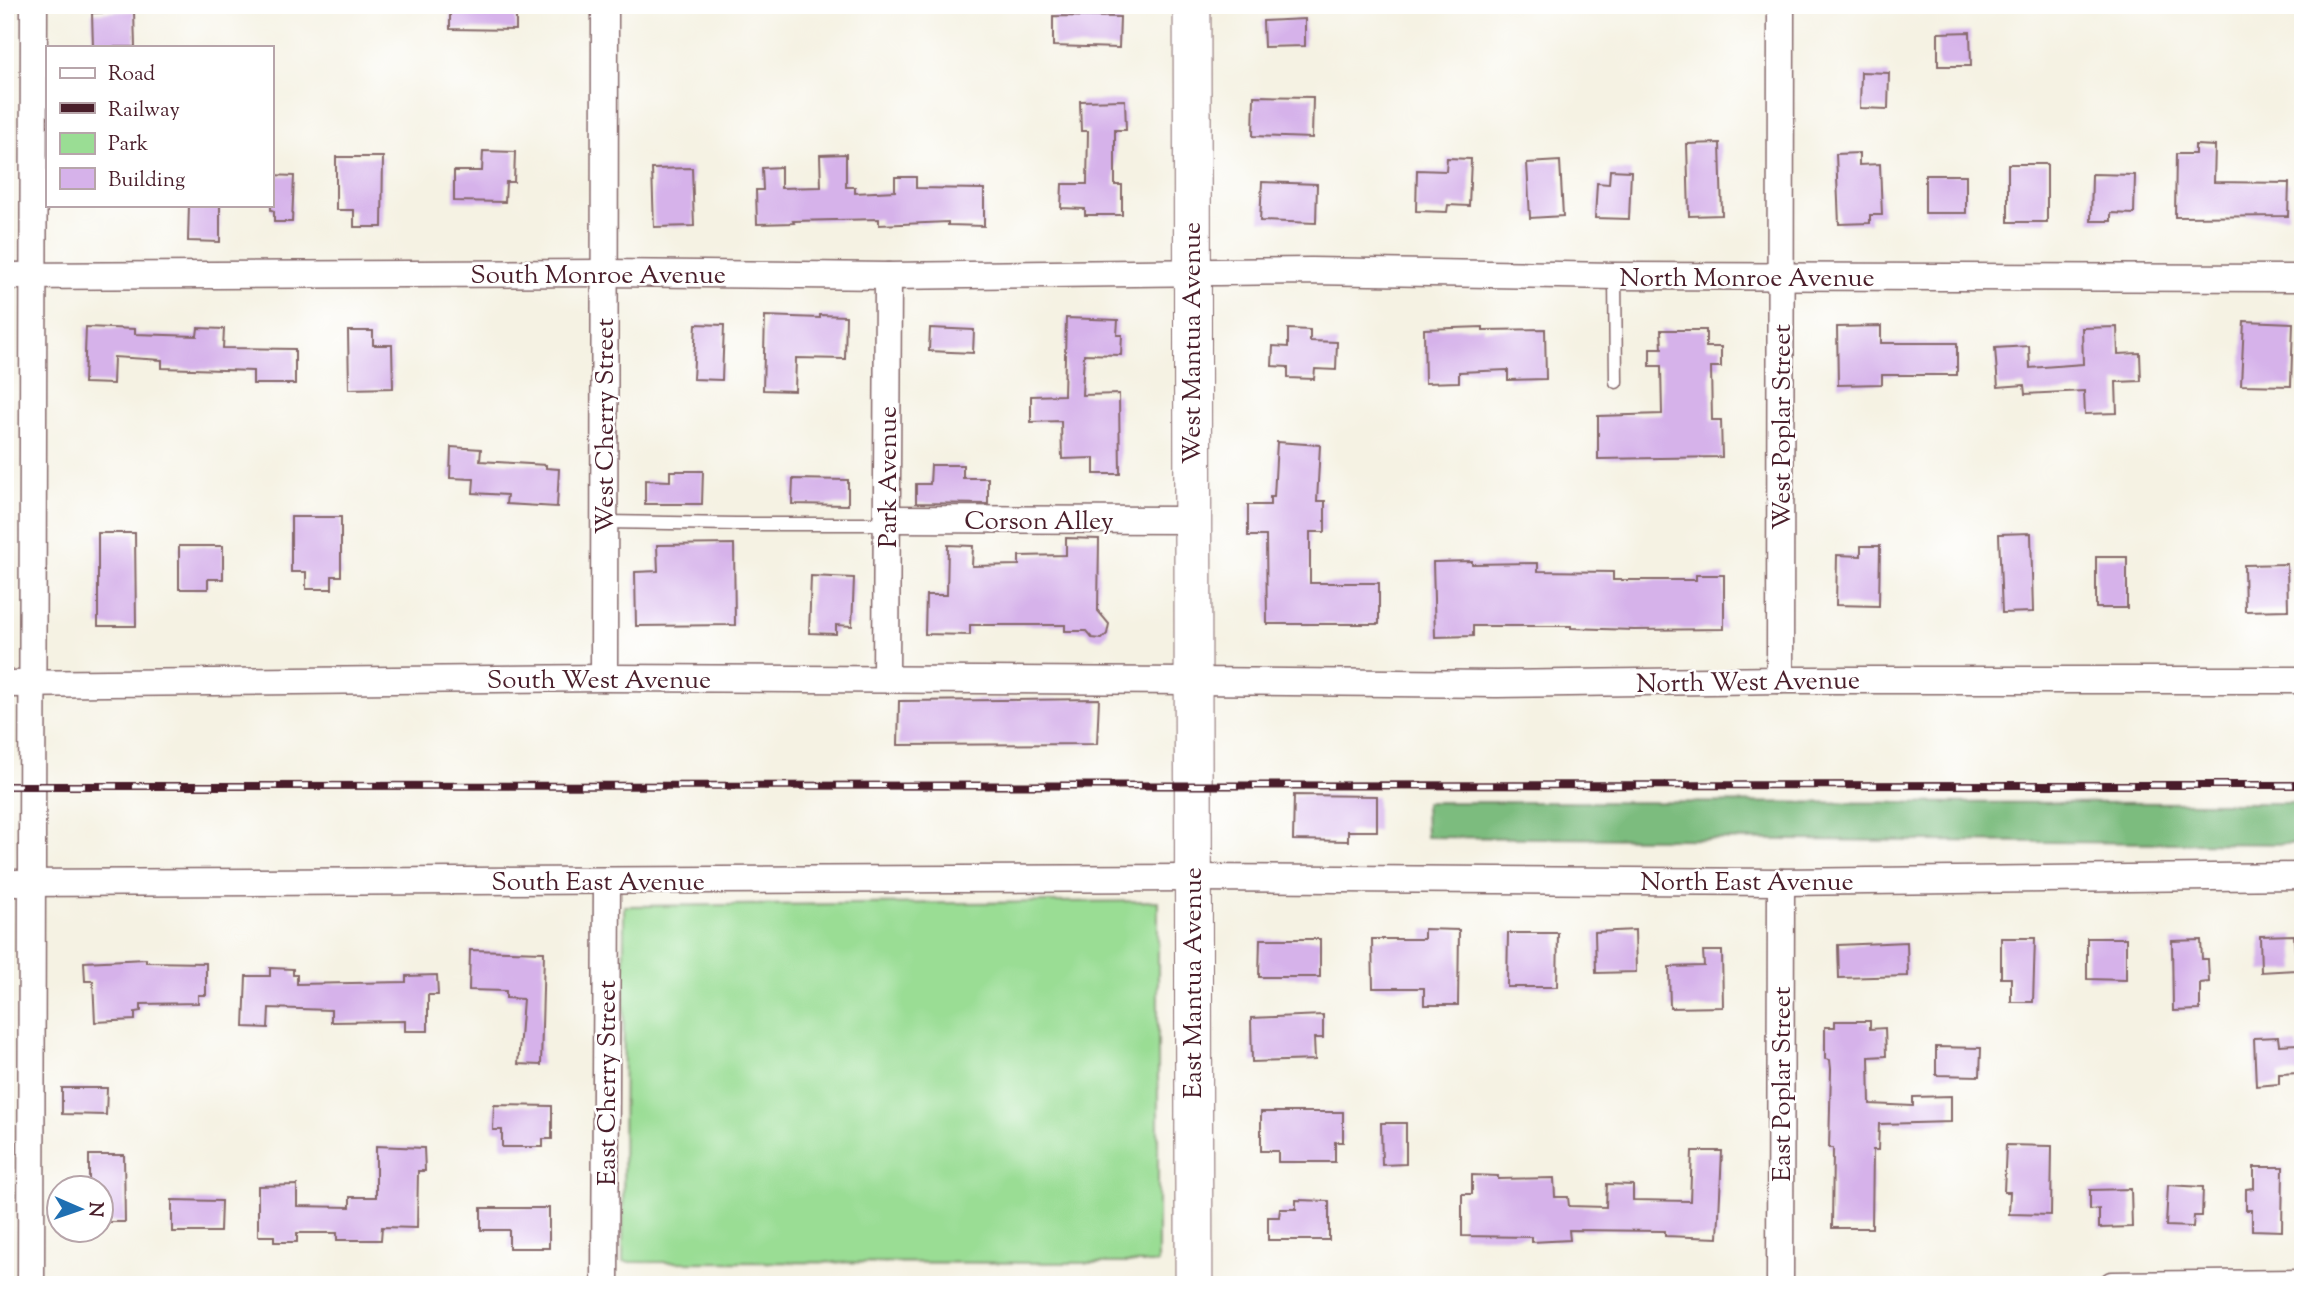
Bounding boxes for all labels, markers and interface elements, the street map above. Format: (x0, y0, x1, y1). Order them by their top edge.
legend (46, 46, 273, 206)
text: Road (108, 60, 155, 90)
text: Railway (108, 96, 180, 126)
text: Park (108, 130, 149, 160)
text: Building (108, 166, 185, 196)
street label: West Mantua Avenue (1175, 222, 1212, 464)
street label: South Monroe Avenue (470, 258, 726, 295)
street label: North Monroe Avenue (1619, 261, 1875, 298)
street label: West Cherry Street (588, 318, 625, 534)
street label: West Poplar Street (1765, 324, 1802, 530)
street label: Park Avenue (871, 406, 908, 548)
street label: Corson Alley (964, 504, 1114, 541)
street label: South West Avenue (487, 663, 711, 700)
street label: North West Avenue (1636, 663, 1860, 704)
street label: South East Avenue (491, 865, 705, 902)
street label: North East Avenue (1640, 865, 1854, 902)
street label: East Mantua Avenue (1176, 867, 1213, 1099)
street label: East Cherry Street (590, 980, 627, 1186)
street label: East Poplar Street (1765, 986, 1802, 1182)
north arrow (46, 1174, 116, 1244)
text: N (81, 1201, 108, 1218)

